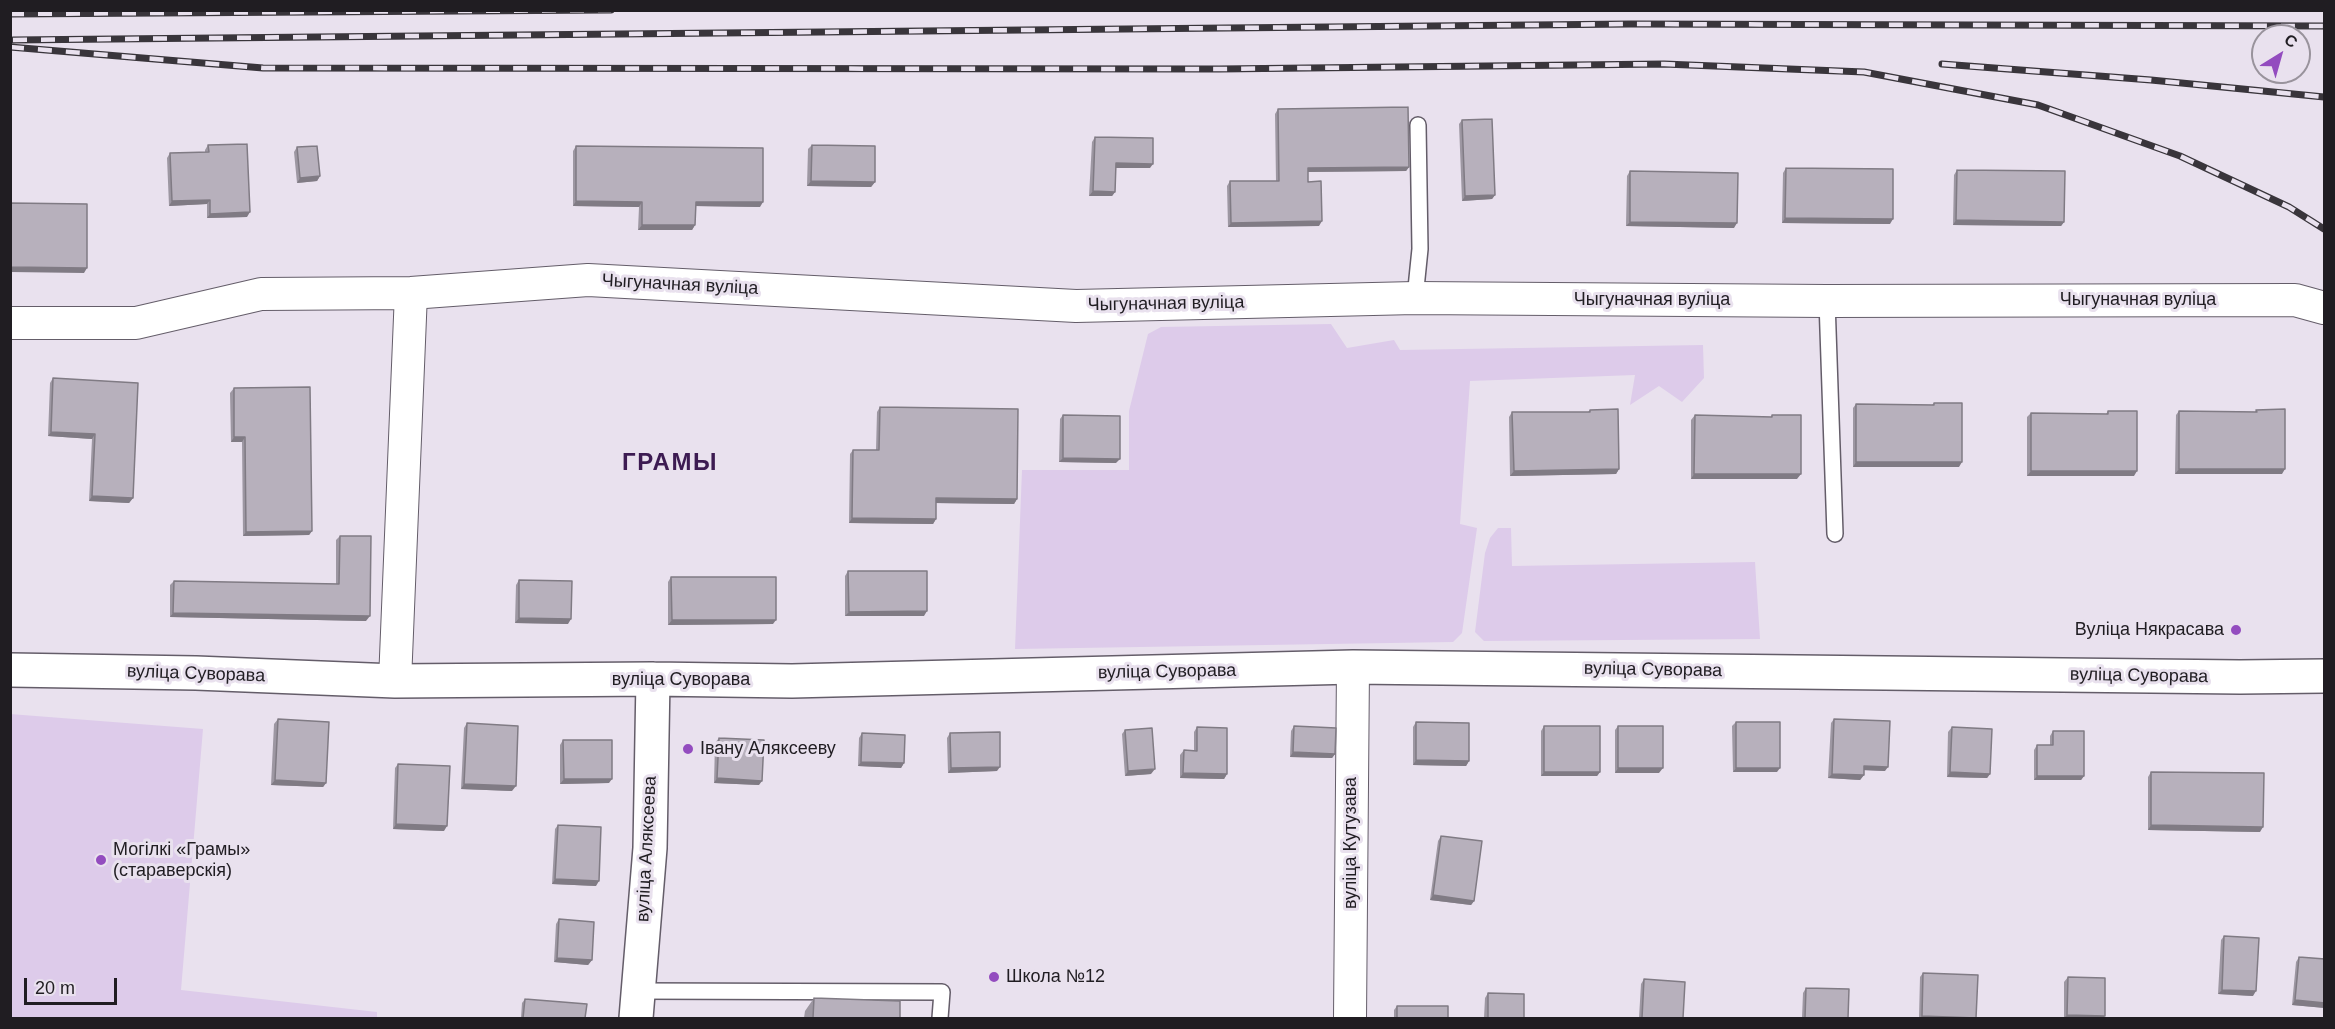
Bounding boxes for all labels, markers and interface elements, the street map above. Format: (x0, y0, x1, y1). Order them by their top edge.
north arrow (2251, 24, 2311, 84)
text: С (2281, 31, 2301, 51)
street label: Чыгуначная вуліца (601, 270, 759, 300)
street label: Чыгуначная вуліца (1574, 289, 1730, 311)
street label: Чыгуначная вуліца (2060, 289, 2216, 311)
street label: Чыгуначная вуліца (1087, 292, 1245, 316)
district label: ГРАМЫ (622, 449, 718, 477)
place label: Вуліца Някрасава (2075, 619, 2224, 641)
marker: Вуліца Някрасава (2229, 623, 2243, 637)
street label: вуліца Суворава (1584, 658, 1722, 682)
street label: вуліца Суворава (1098, 660, 1236, 684)
street label: вуліца Суворава (126, 661, 266, 687)
street label: вуліца Суворава (2070, 664, 2208, 688)
street label: вуліца Суворава (612, 669, 750, 691)
place label: Івану Аляксееву (700, 738, 836, 760)
marker: Івану Аляксееву (681, 742, 695, 756)
street label: вуліца Аляксеева (632, 775, 662, 923)
street label: вуліца Кутузава (1340, 777, 1362, 909)
place label: Могілкі «Грамы» (стараверскія) (113, 839, 250, 882)
marker: Могілкі «Грамы» (стараверскія) (94, 853, 108, 867)
scale bar (27, 966, 120, 1004)
place label: Школа №12 (1006, 966, 1105, 988)
marker: Школа №12 (987, 970, 1001, 984)
text: 20 m (35, 978, 75, 998)

